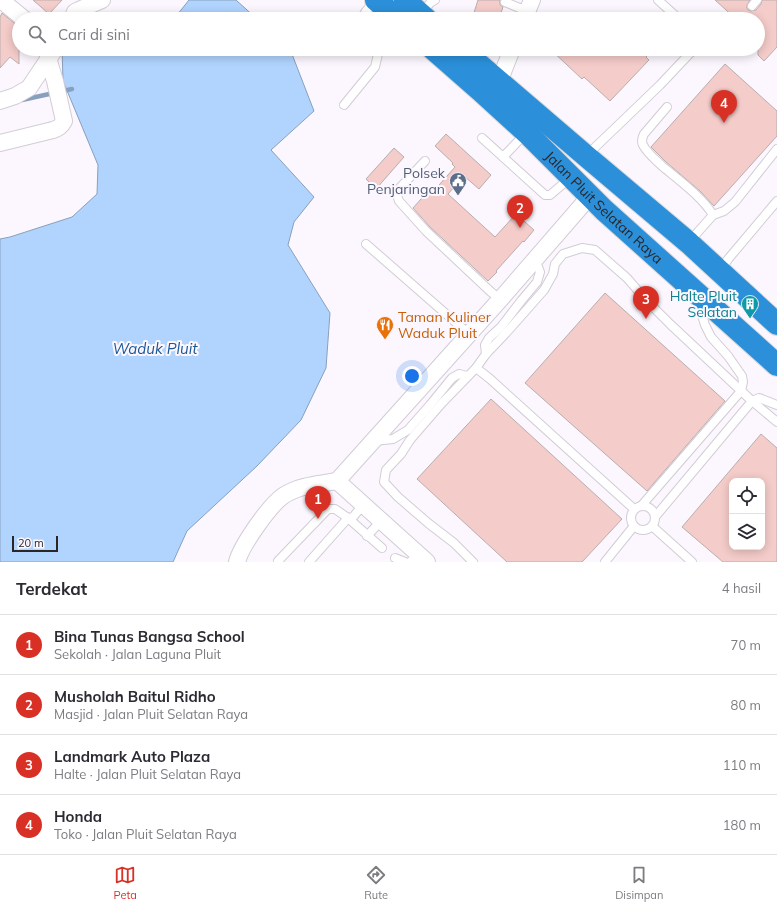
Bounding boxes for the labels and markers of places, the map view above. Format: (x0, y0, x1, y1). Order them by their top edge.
pin: 4 (711, 90, 737, 123)
place label: Polsek Penjaringan (367, 164, 446, 198)
public building icon: Polsek Penjaringan (448, 171, 468, 196)
pin: 2 (507, 195, 533, 228)
pin: 3 (633, 286, 659, 319)
place label: Halte Pluit Selatan (670, 287, 737, 321)
building icon: Halte Pluit Selatan (740, 294, 760, 319)
place label: Taman Kuliner Waduk Pluit (398, 308, 492, 342)
restaurant icon: Taman Kuliner Waduk Pluit (375, 315, 395, 340)
pin: 1 (305, 486, 331, 519)

